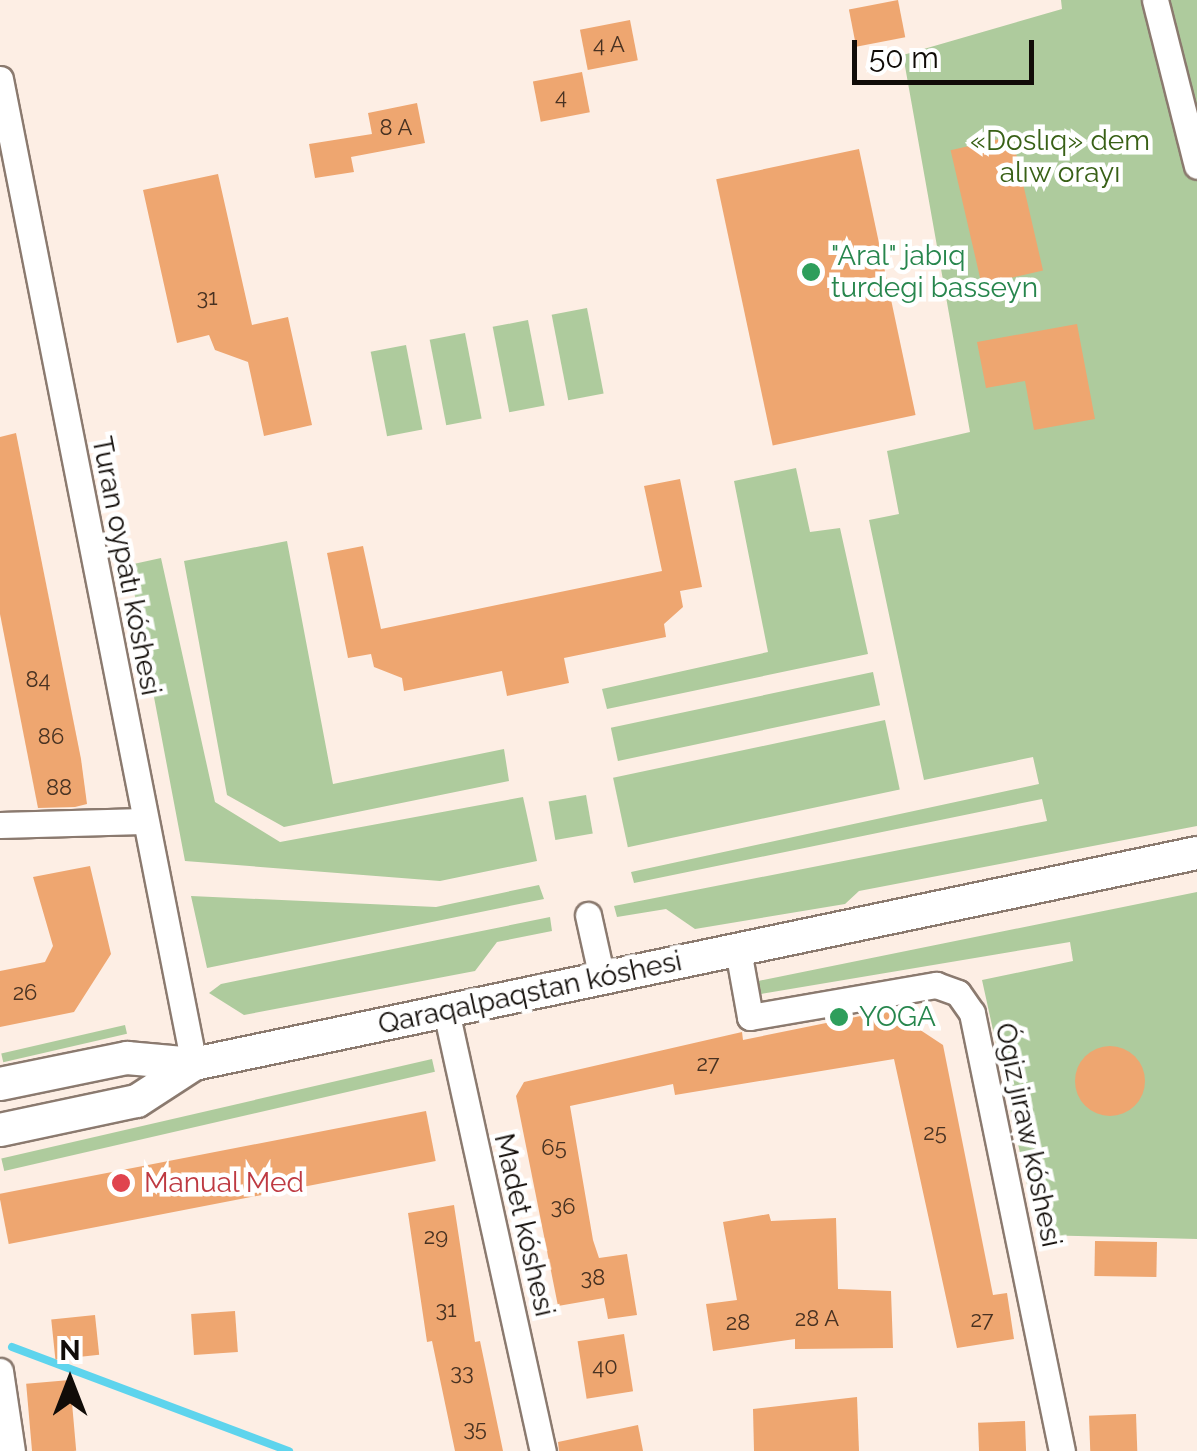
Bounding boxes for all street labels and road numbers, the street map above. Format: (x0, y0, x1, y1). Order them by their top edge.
street label: Turan oypatı kóshesi (84, 434, 168, 698)
street label: Qaraqalpaqstan kóshesi (375, 944, 685, 1042)
street label: Ógiz jıraw kóshesi (988, 1020, 1068, 1250)
street label: Madet kóshesi (487, 1130, 561, 1320)

